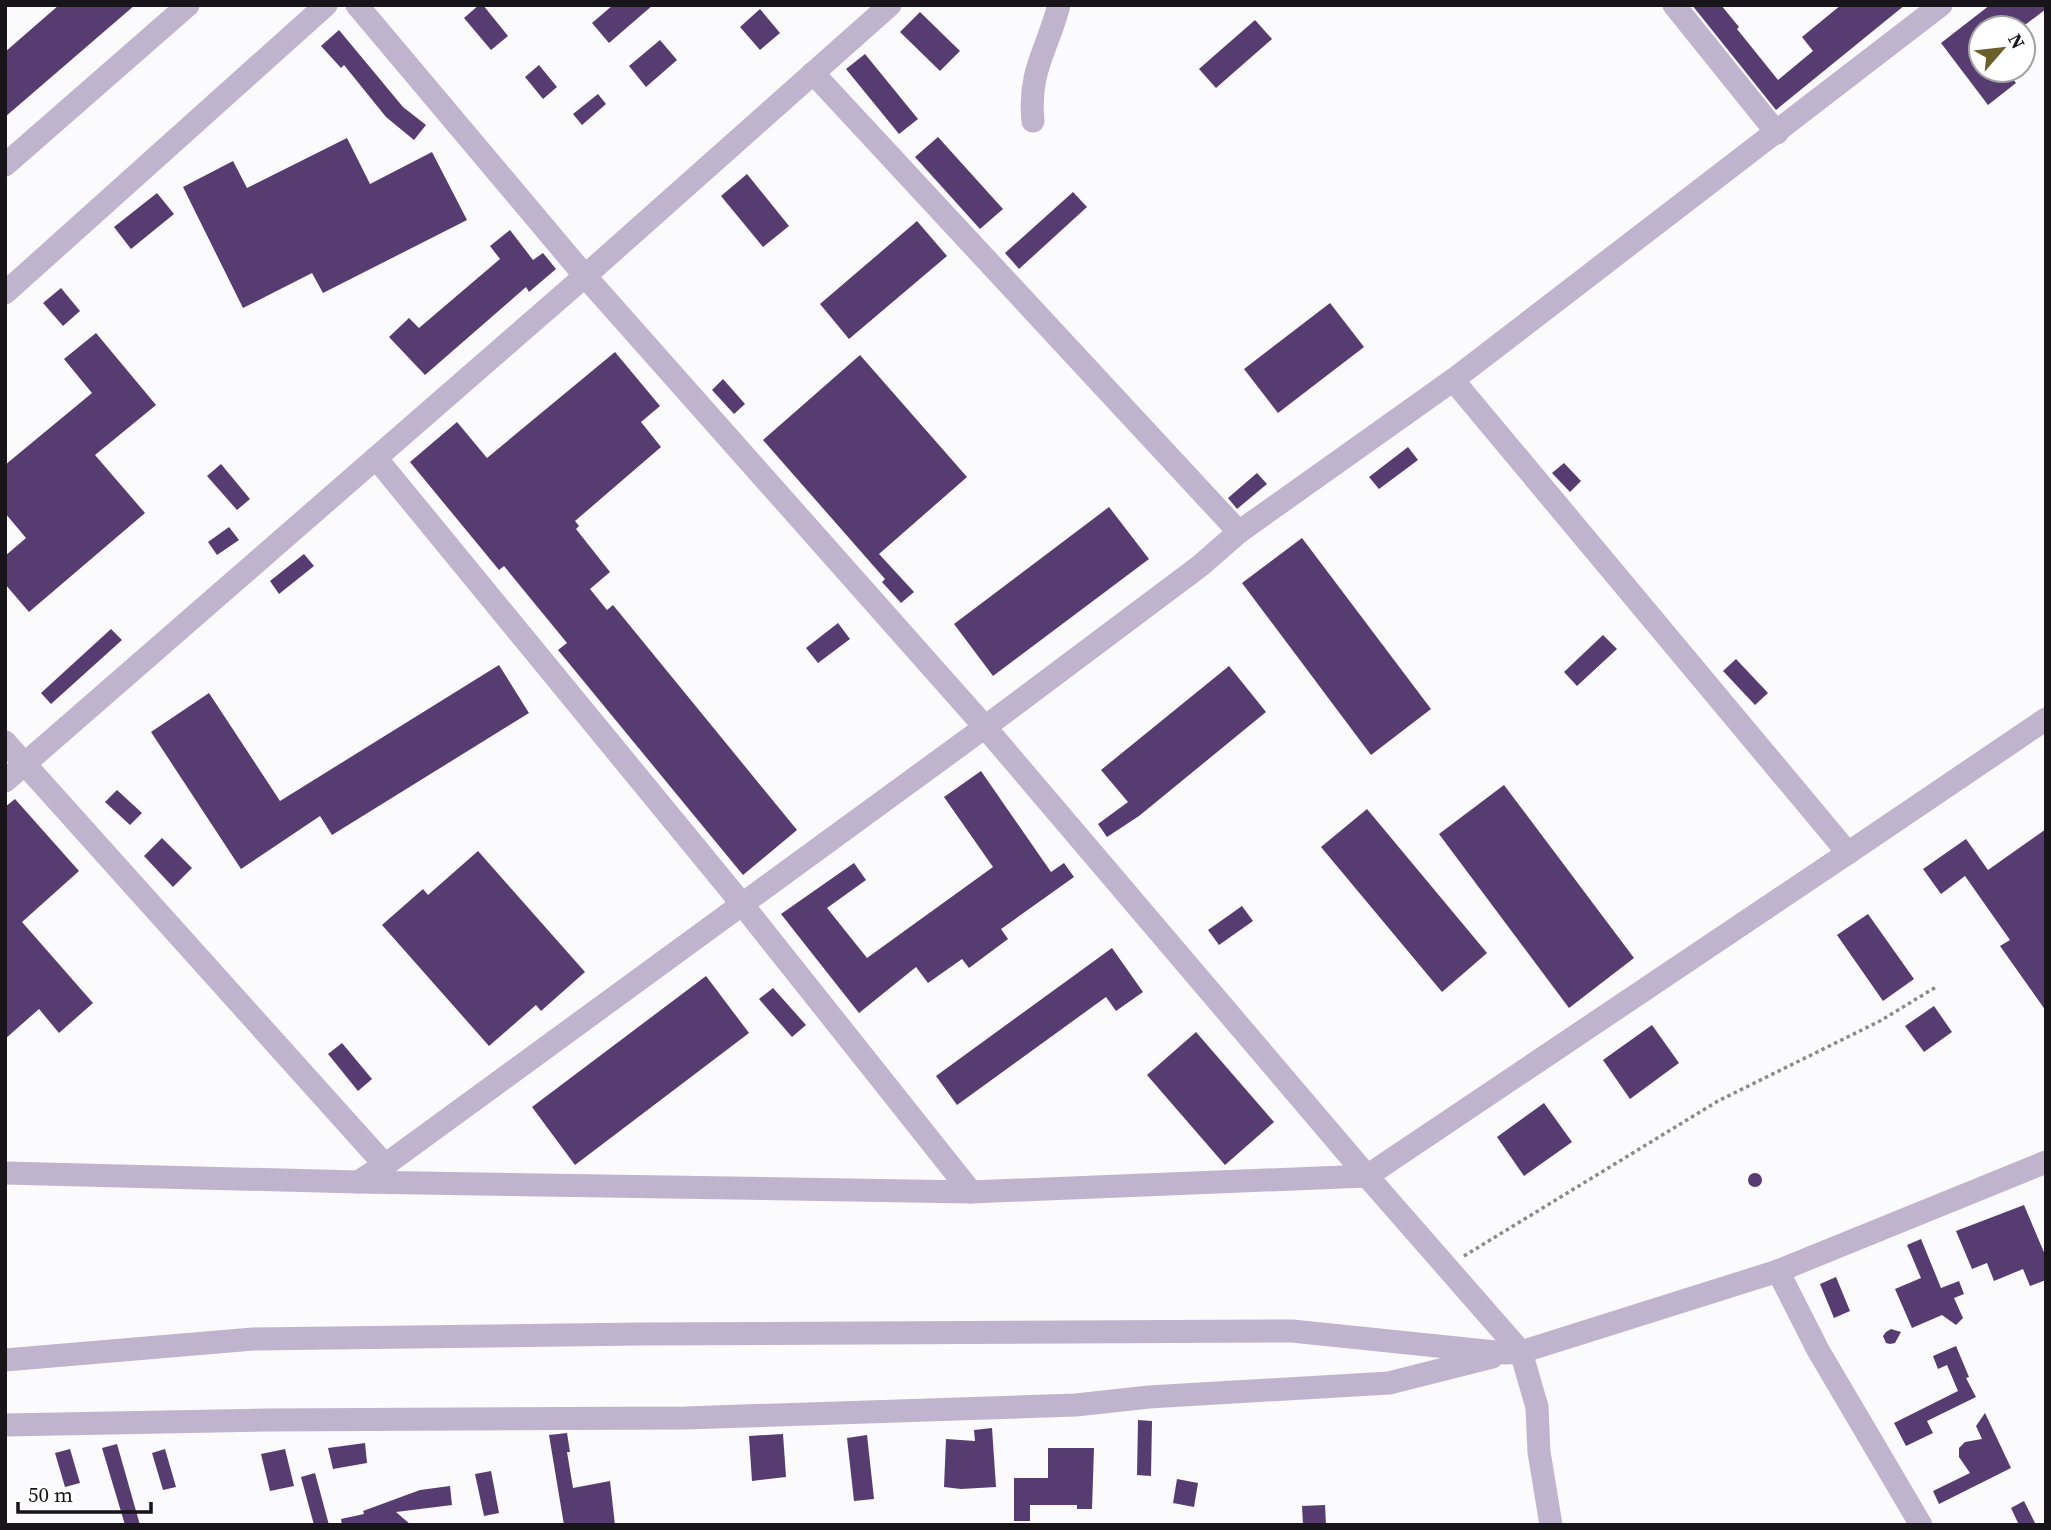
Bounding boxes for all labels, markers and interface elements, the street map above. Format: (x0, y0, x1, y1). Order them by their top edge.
north arrow (1967, 14, 2037, 84)
text: N (2002, 29, 2032, 53)
scale bar (18, 1470, 150, 1514)
text: 50 m (28, 1480, 73, 1509)

